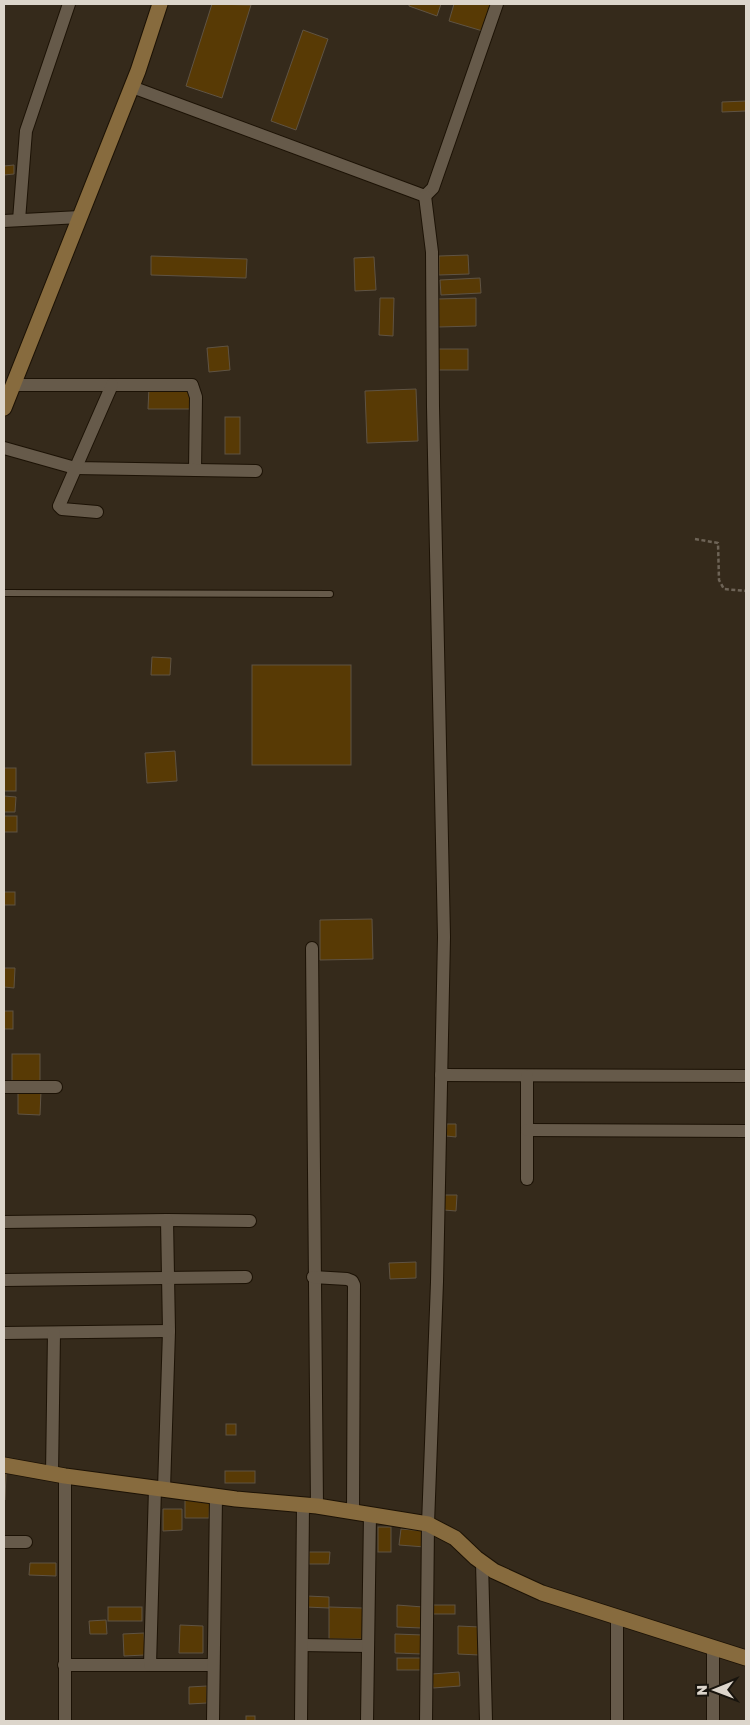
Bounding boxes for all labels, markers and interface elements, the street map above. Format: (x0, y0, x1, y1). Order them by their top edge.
north arrow (690, 1665, 740, 1715)
text: N (693, 1685, 710, 1696)

